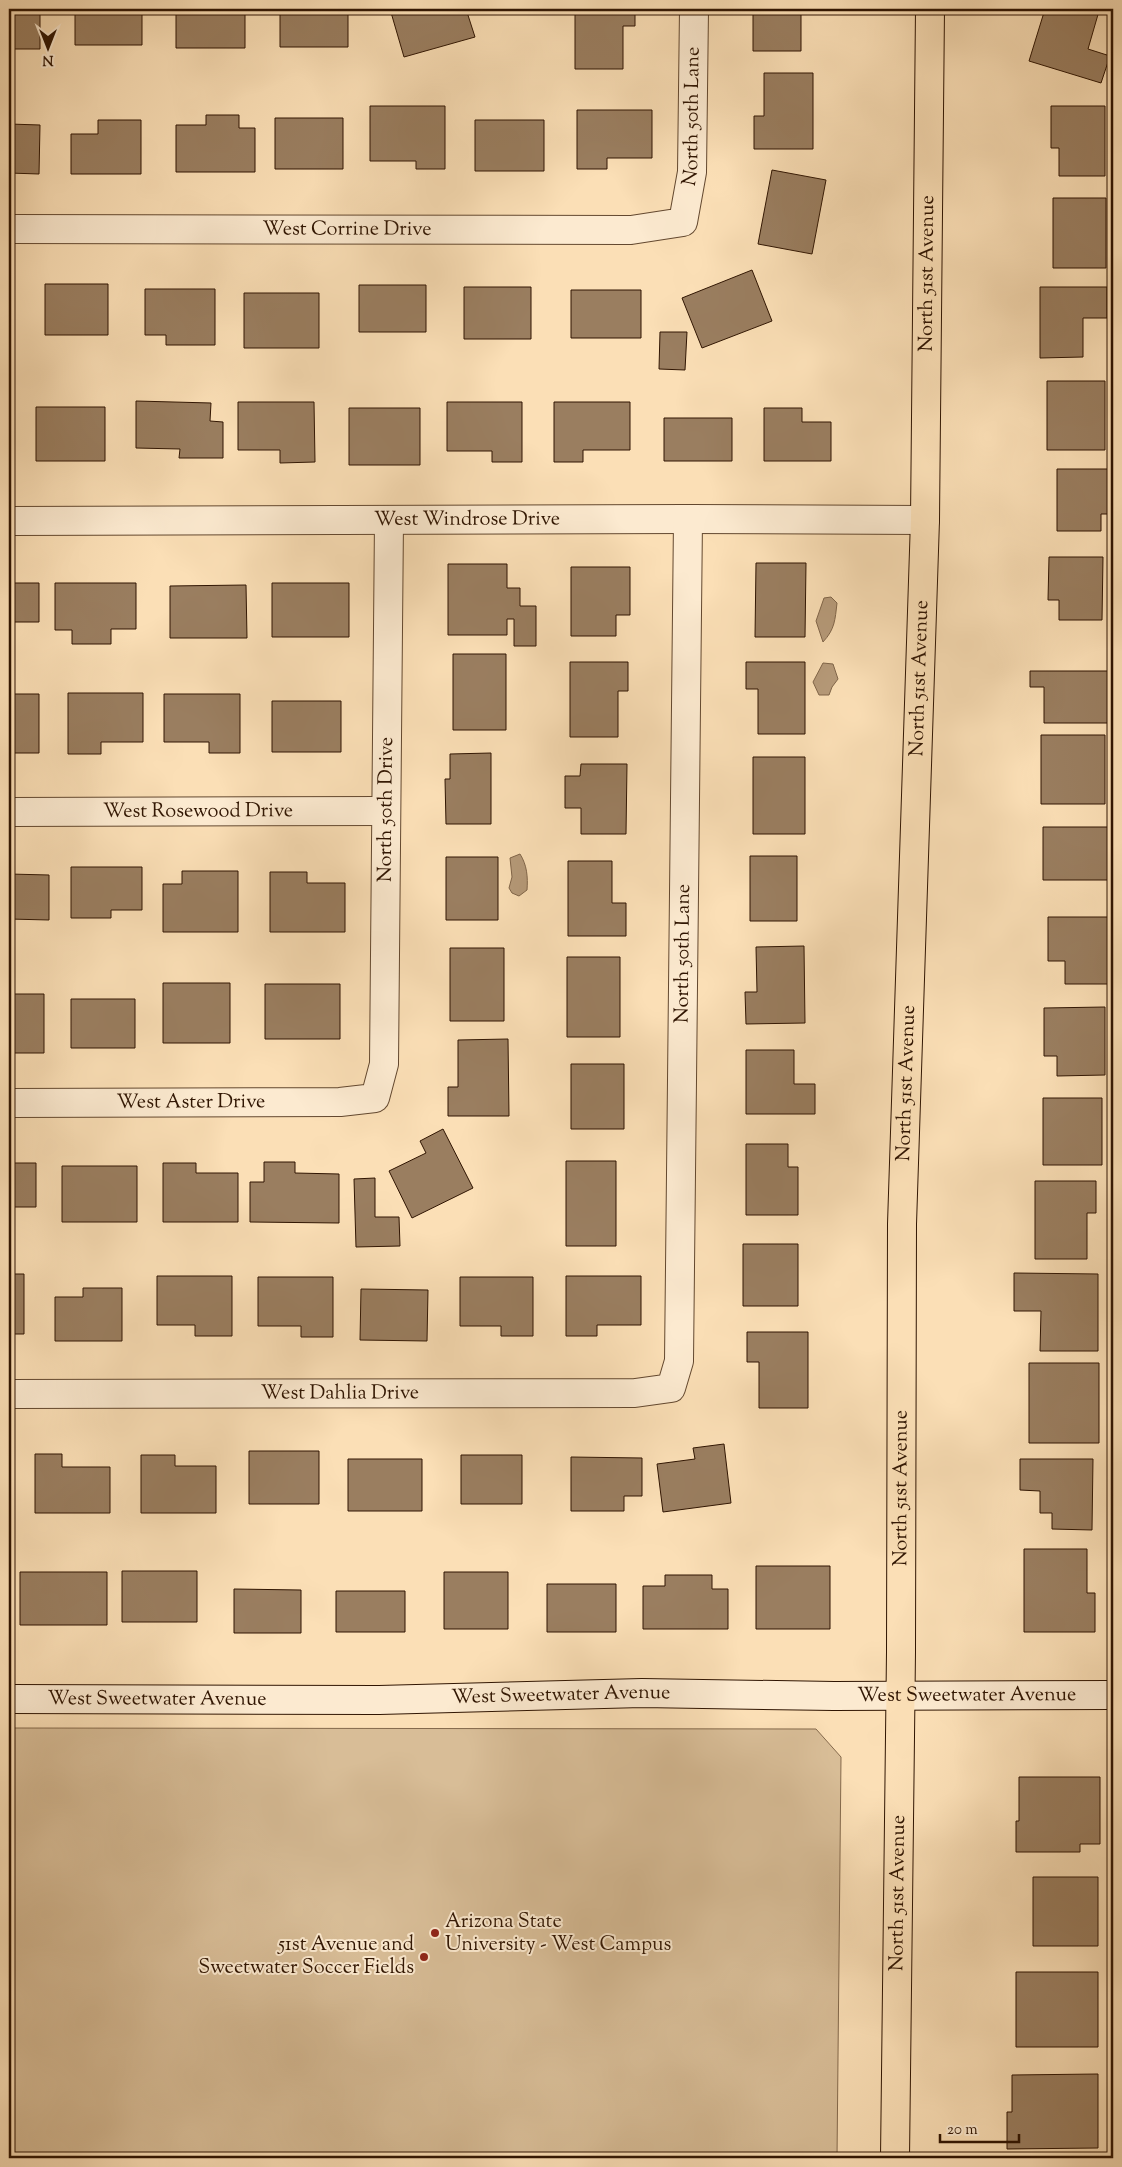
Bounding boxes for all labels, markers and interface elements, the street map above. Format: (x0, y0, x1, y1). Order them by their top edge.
north arrow (22, 22, 72, 72)
street label: North 50th Lane (675, 47, 708, 188)
text: N (42, 49, 54, 69)
street label: North 51st Avenue (912, 195, 943, 352)
street label: West Corrine Drive (262, 215, 432, 244)
street label: West Windrose Drive (374, 505, 560, 534)
street label: North 51st Avenue (903, 600, 937, 757)
street label: North 50th Drive (371, 737, 402, 882)
street label: West Rosewood Drive (103, 797, 293, 826)
street label: North 50th Lane (668, 884, 699, 1023)
street label: North 51st Avenue (890, 1004, 924, 1162)
street label: West Aster Drive (117, 1088, 265, 1117)
street label: West Dahlia Drive (261, 1379, 419, 1408)
street label: North 51st Avenue (887, 1410, 916, 1566)
street label: West Sweetwater Avenue (451, 1678, 671, 1713)
street label: West Sweetwater Avenue (857, 1681, 1076, 1710)
street label: West Sweetwater Avenue (47, 1685, 267, 1714)
street label: North 51st Avenue (883, 1815, 914, 1971)
place label: Arizona State University - West Campus (445, 1908, 672, 1960)
marker: Arizona State University - West Campus (429, 1927, 441, 1939)
place label: 51st Avenue and Sweetwater Soccer Fields (198, 1931, 414, 1983)
marker: 51st Avenue and Sweetwater Soccer Fields (418, 1951, 430, 1963)
scale bar (940, 2112, 1018, 2144)
text: 20 m (947, 2120, 978, 2141)

